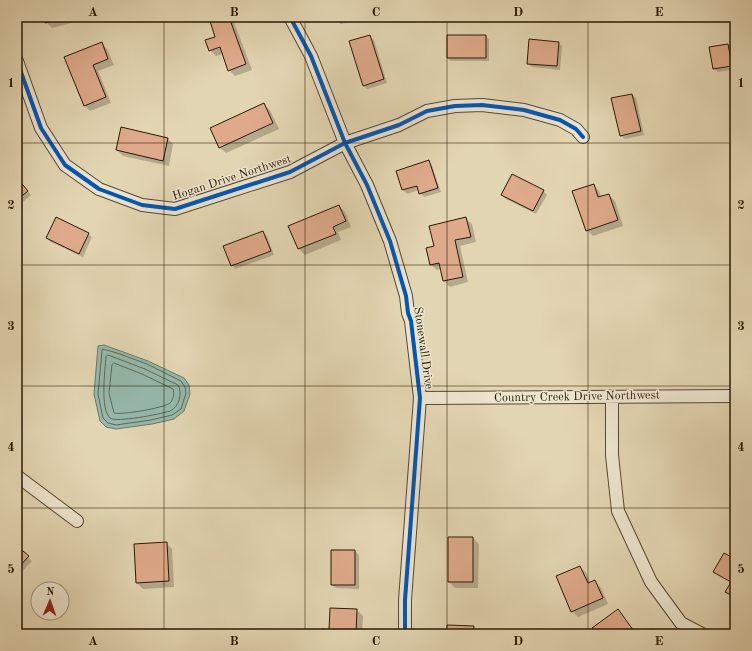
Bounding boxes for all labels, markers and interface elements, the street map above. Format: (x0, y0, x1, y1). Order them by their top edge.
text: A (88, 6, 98, 19)
text: B (229, 6, 239, 19)
text: C (372, 6, 380, 19)
text: D (513, 6, 523, 19)
text: E (655, 6, 664, 19)
text: 1 (7, 77, 15, 90)
text: 1 (737, 77, 745, 90)
street label: Hogan Drive Northwest (171, 153, 293, 203)
text: 2 (7, 199, 15, 212)
text: 2 (737, 199, 745, 212)
street label: Stonewall Drive (411, 306, 435, 390)
text: 3 (7, 320, 15, 333)
text: 3 (737, 320, 745, 333)
street label: Country Creek Drive Northwest (494, 390, 660, 404)
text: 4 (7, 441, 15, 454)
text: 4 (737, 441, 745, 454)
text: 5 (7, 563, 15, 576)
text: 5 (737, 563, 745, 576)
north arrow (30, 581, 70, 621)
text: N (46, 587, 55, 598)
text: A (88, 635, 98, 648)
text: B (229, 635, 239, 648)
text: C (372, 635, 380, 648)
text: D (513, 635, 523, 648)
text: E (655, 635, 664, 648)

